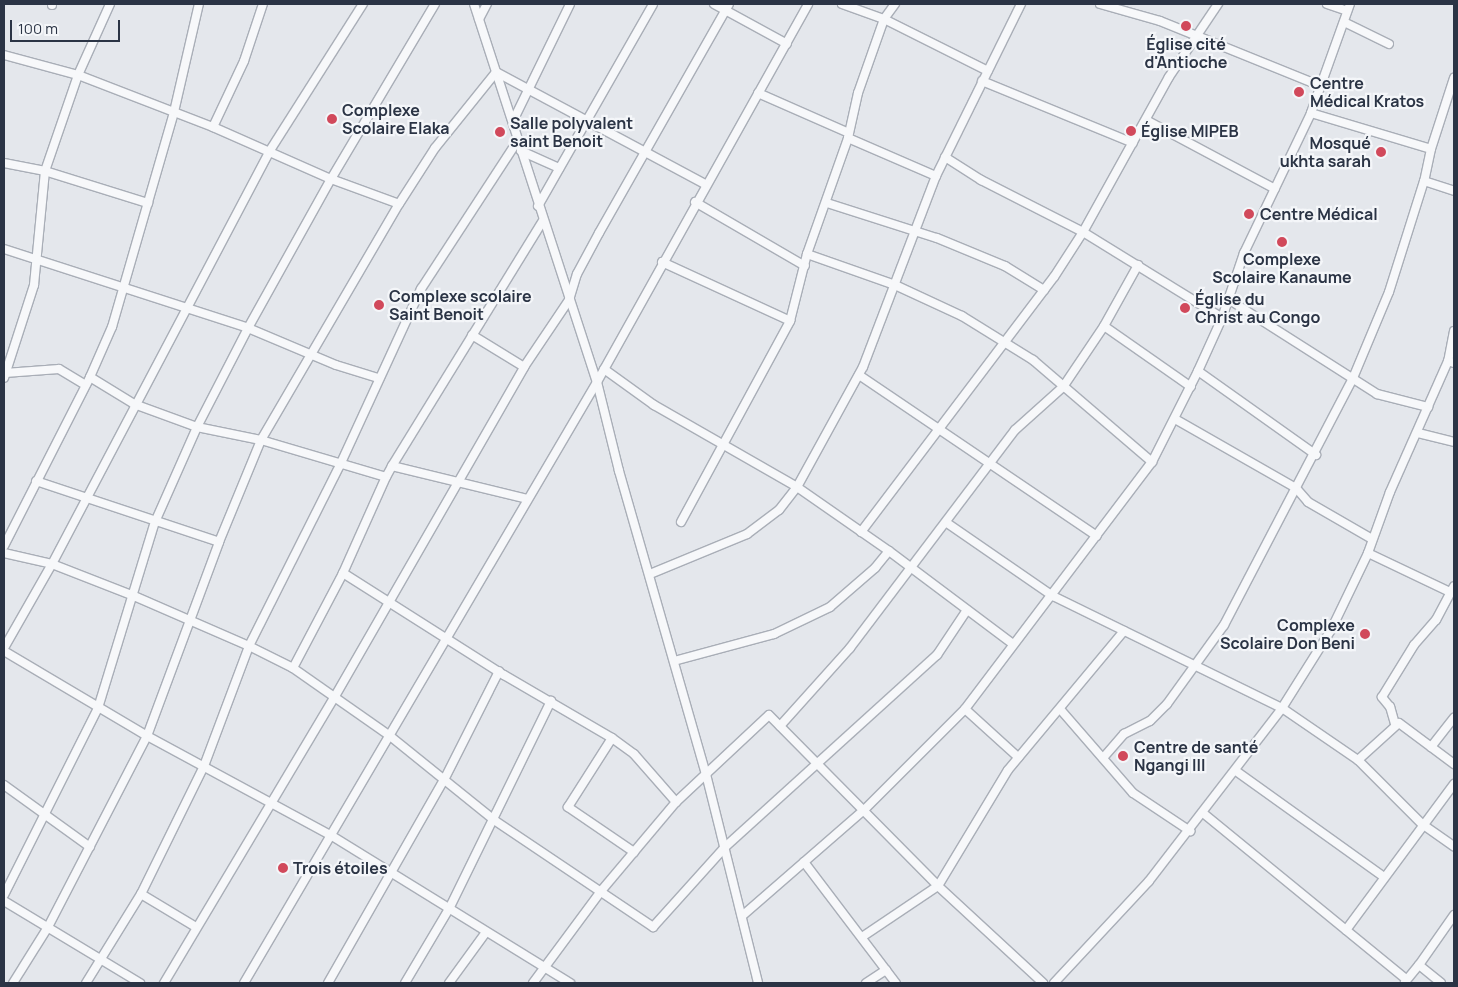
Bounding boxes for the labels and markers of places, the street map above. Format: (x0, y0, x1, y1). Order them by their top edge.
marker: Église cité d'Antioche (1180, 20, 1192, 32)
place label: Église cité d'Antioche (1144, 34, 1228, 72)
place label: Centre Médical Kratos (1310, 73, 1424, 111)
marker: Centre Médical Kratos (1292, 85, 1306, 99)
place label: Complexe Scolaire Elaka (342, 100, 450, 138)
marker: Complexe Scolaire Elaka (326, 113, 338, 125)
place label: Salle polyvalent saint Benoit (510, 113, 633, 151)
place label: Église MIPEB (1141, 121, 1239, 141)
marker: Église MIPEB (1125, 125, 1137, 137)
marker: Salle polyvalent saint Benoit (494, 126, 506, 138)
place label: Mosqué ukhta sarah (1280, 133, 1371, 171)
marker: Mosqué ukhta sarah (1375, 146, 1387, 158)
place label: Centre Médical (1260, 204, 1378, 224)
marker: Centre Médical (1242, 207, 1256, 221)
marker: Complexe Scolaire Kanaume (1276, 236, 1288, 248)
place label: Complexe Scolaire Kanaume (1212, 249, 1352, 287)
place label: Complexe scolaire Saint Benoit (389, 286, 532, 324)
place label: Église du Christ au Congo (1195, 289, 1320, 327)
marker: Complexe scolaire Saint Benoit (373, 299, 385, 311)
marker: Église du Christ au Congo (1179, 302, 1191, 314)
place label: Complexe Scolaire Don Beni (1220, 615, 1355, 653)
marker: Complexe Scolaire Don Beni (1359, 628, 1371, 640)
place label: Centre de santé Ngangi III (1134, 737, 1258, 775)
marker: Centre de santé Ngangi III (1116, 749, 1130, 763)
place label: Trois étoiles (293, 858, 388, 878)
marker: Trois étoiles (277, 862, 289, 874)

